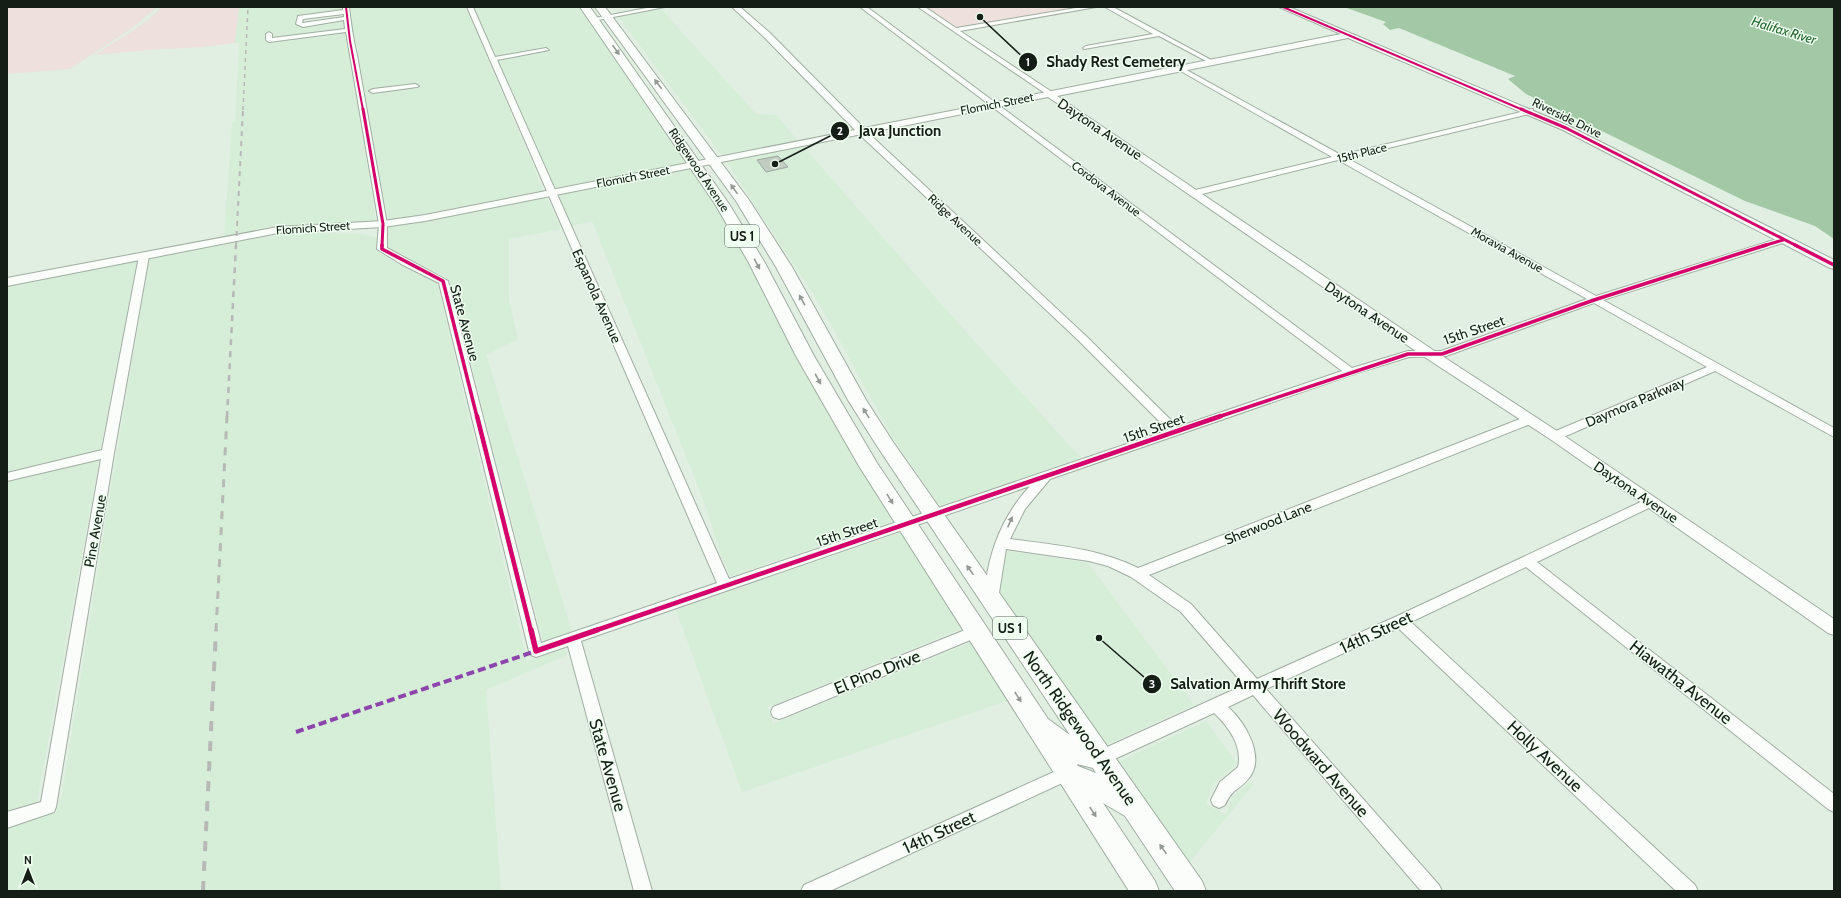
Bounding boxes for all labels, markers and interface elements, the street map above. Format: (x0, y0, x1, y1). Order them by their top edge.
water label: Halifax River (1750, 13, 1819, 48)
one-way arrow (612, 45, 620, 56)
callout: Shady Rest Cemetery (1018, 49, 1194, 76)
text: Shady Rest Cemetery (1046, 53, 1187, 71)
text: 1 (1026, 54, 1030, 69)
one-way arrow (654, 79, 662, 89)
street label: Flomich Street (959, 89, 1035, 118)
street label: Daytona Avenue (1054, 94, 1146, 164)
street label: Riverside Drive (1530, 94, 1604, 141)
callout: Java Junction (830, 117, 949, 144)
text: Java Junction (858, 122, 941, 140)
text: 2 (837, 123, 843, 138)
street label: Ridgewood Avenue (666, 125, 733, 214)
street label: 15th Place (1336, 139, 1388, 166)
street label: Cordova Avenue (1069, 158, 1144, 220)
street label: Flomich Street (595, 162, 671, 191)
one-way arrow (731, 184, 739, 194)
street label: Ridge Avenue (925, 191, 986, 249)
street label: Flomich Street (275, 217, 351, 238)
street label: Moravia Avenue (1468, 224, 1546, 276)
road number: US 1 (725, 225, 759, 247)
street label: Espanola Avenue (568, 246, 626, 346)
one-way arrow (754, 258, 760, 269)
street label: Daytona Avenue (1321, 277, 1413, 347)
street label: State Avenue (446, 283, 484, 363)
one-way arrow (798, 294, 805, 306)
street label: 15th Street (1441, 311, 1507, 349)
one-way arrow (814, 373, 821, 384)
street label: Daymora Parkway (1582, 373, 1688, 431)
one-way arrow (862, 407, 869, 419)
street label: 15th Street (1121, 409, 1187, 447)
street label: Daytona Avenue (1590, 457, 1682, 527)
street label: Pine Avenue (80, 493, 110, 569)
one-way arrow (886, 494, 894, 504)
street label: Sherwood Lane (1222, 497, 1314, 549)
street label: 15th Street (814, 513, 880, 551)
one-way arrow (1007, 516, 1013, 528)
one-way arrow (966, 564, 974, 575)
street label: 14th Street (1337, 606, 1416, 658)
road number: US 1 (993, 617, 1027, 639)
street label: Hiawatha Avenue (1626, 636, 1736, 728)
street label: El Pino Drive (831, 646, 923, 698)
street label: North Ridgewood Avenue (1019, 647, 1141, 809)
callout: Salvation Army Thrift Store (1142, 670, 1354, 697)
text: Salvation Army Thrift Store (1170, 675, 1346, 693)
text: 3 (1149, 676, 1155, 691)
one-way arrow (1014, 691, 1021, 703)
street label: Woodward Avenue (1269, 705, 1373, 821)
street label: State Avenue (585, 716, 631, 814)
street label: Holly Avenue (1503, 716, 1587, 796)
street label: 14th Street (900, 806, 979, 858)
one-way arrow (1089, 807, 1097, 818)
one-way arrow (1159, 844, 1167, 854)
north arrow (8, 850, 48, 890)
text: N (24, 853, 32, 867)

